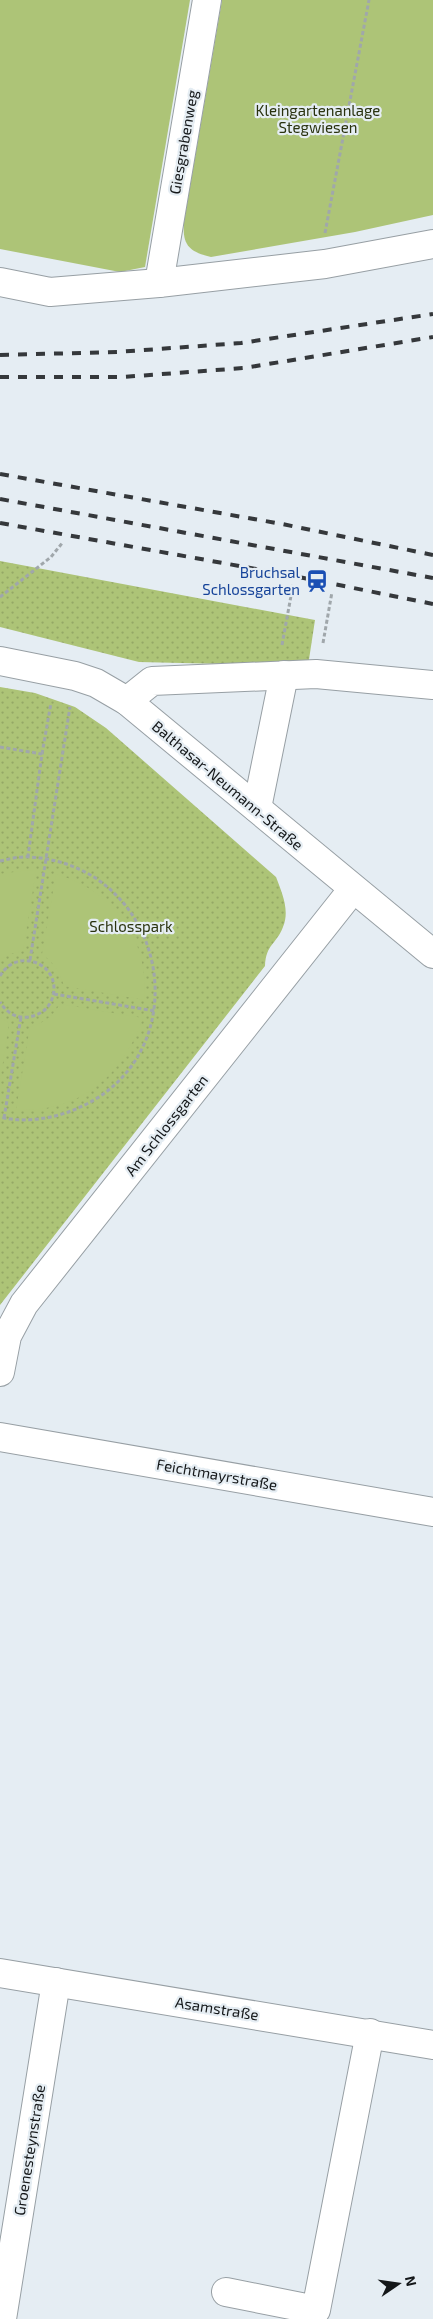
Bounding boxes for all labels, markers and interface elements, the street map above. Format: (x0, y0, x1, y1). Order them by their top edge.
street label: Giesgrabenweg (165, 88, 201, 196)
park label: Kleingartenanlage Stegwiesen (256, 101, 380, 136)
place label: Bruchsal Schlossgarten (202, 563, 301, 598)
station icon: Bruchsal Schlossgarten (304, 568, 330, 594)
street label: Balthasar-Neumann-Straße (149, 717, 307, 853)
park label: Schlosspark (89, 917, 173, 935)
street label: Am Schlossgarten (121, 1071, 211, 1179)
street label: Feichtmayrstraße (155, 1455, 279, 1493)
street label: Asamstraße (174, 1993, 260, 2023)
street label: Groenesteynstraße (10, 2083, 48, 2217)
north arrow (373, 2259, 423, 2309)
text: N (402, 2274, 421, 2288)

